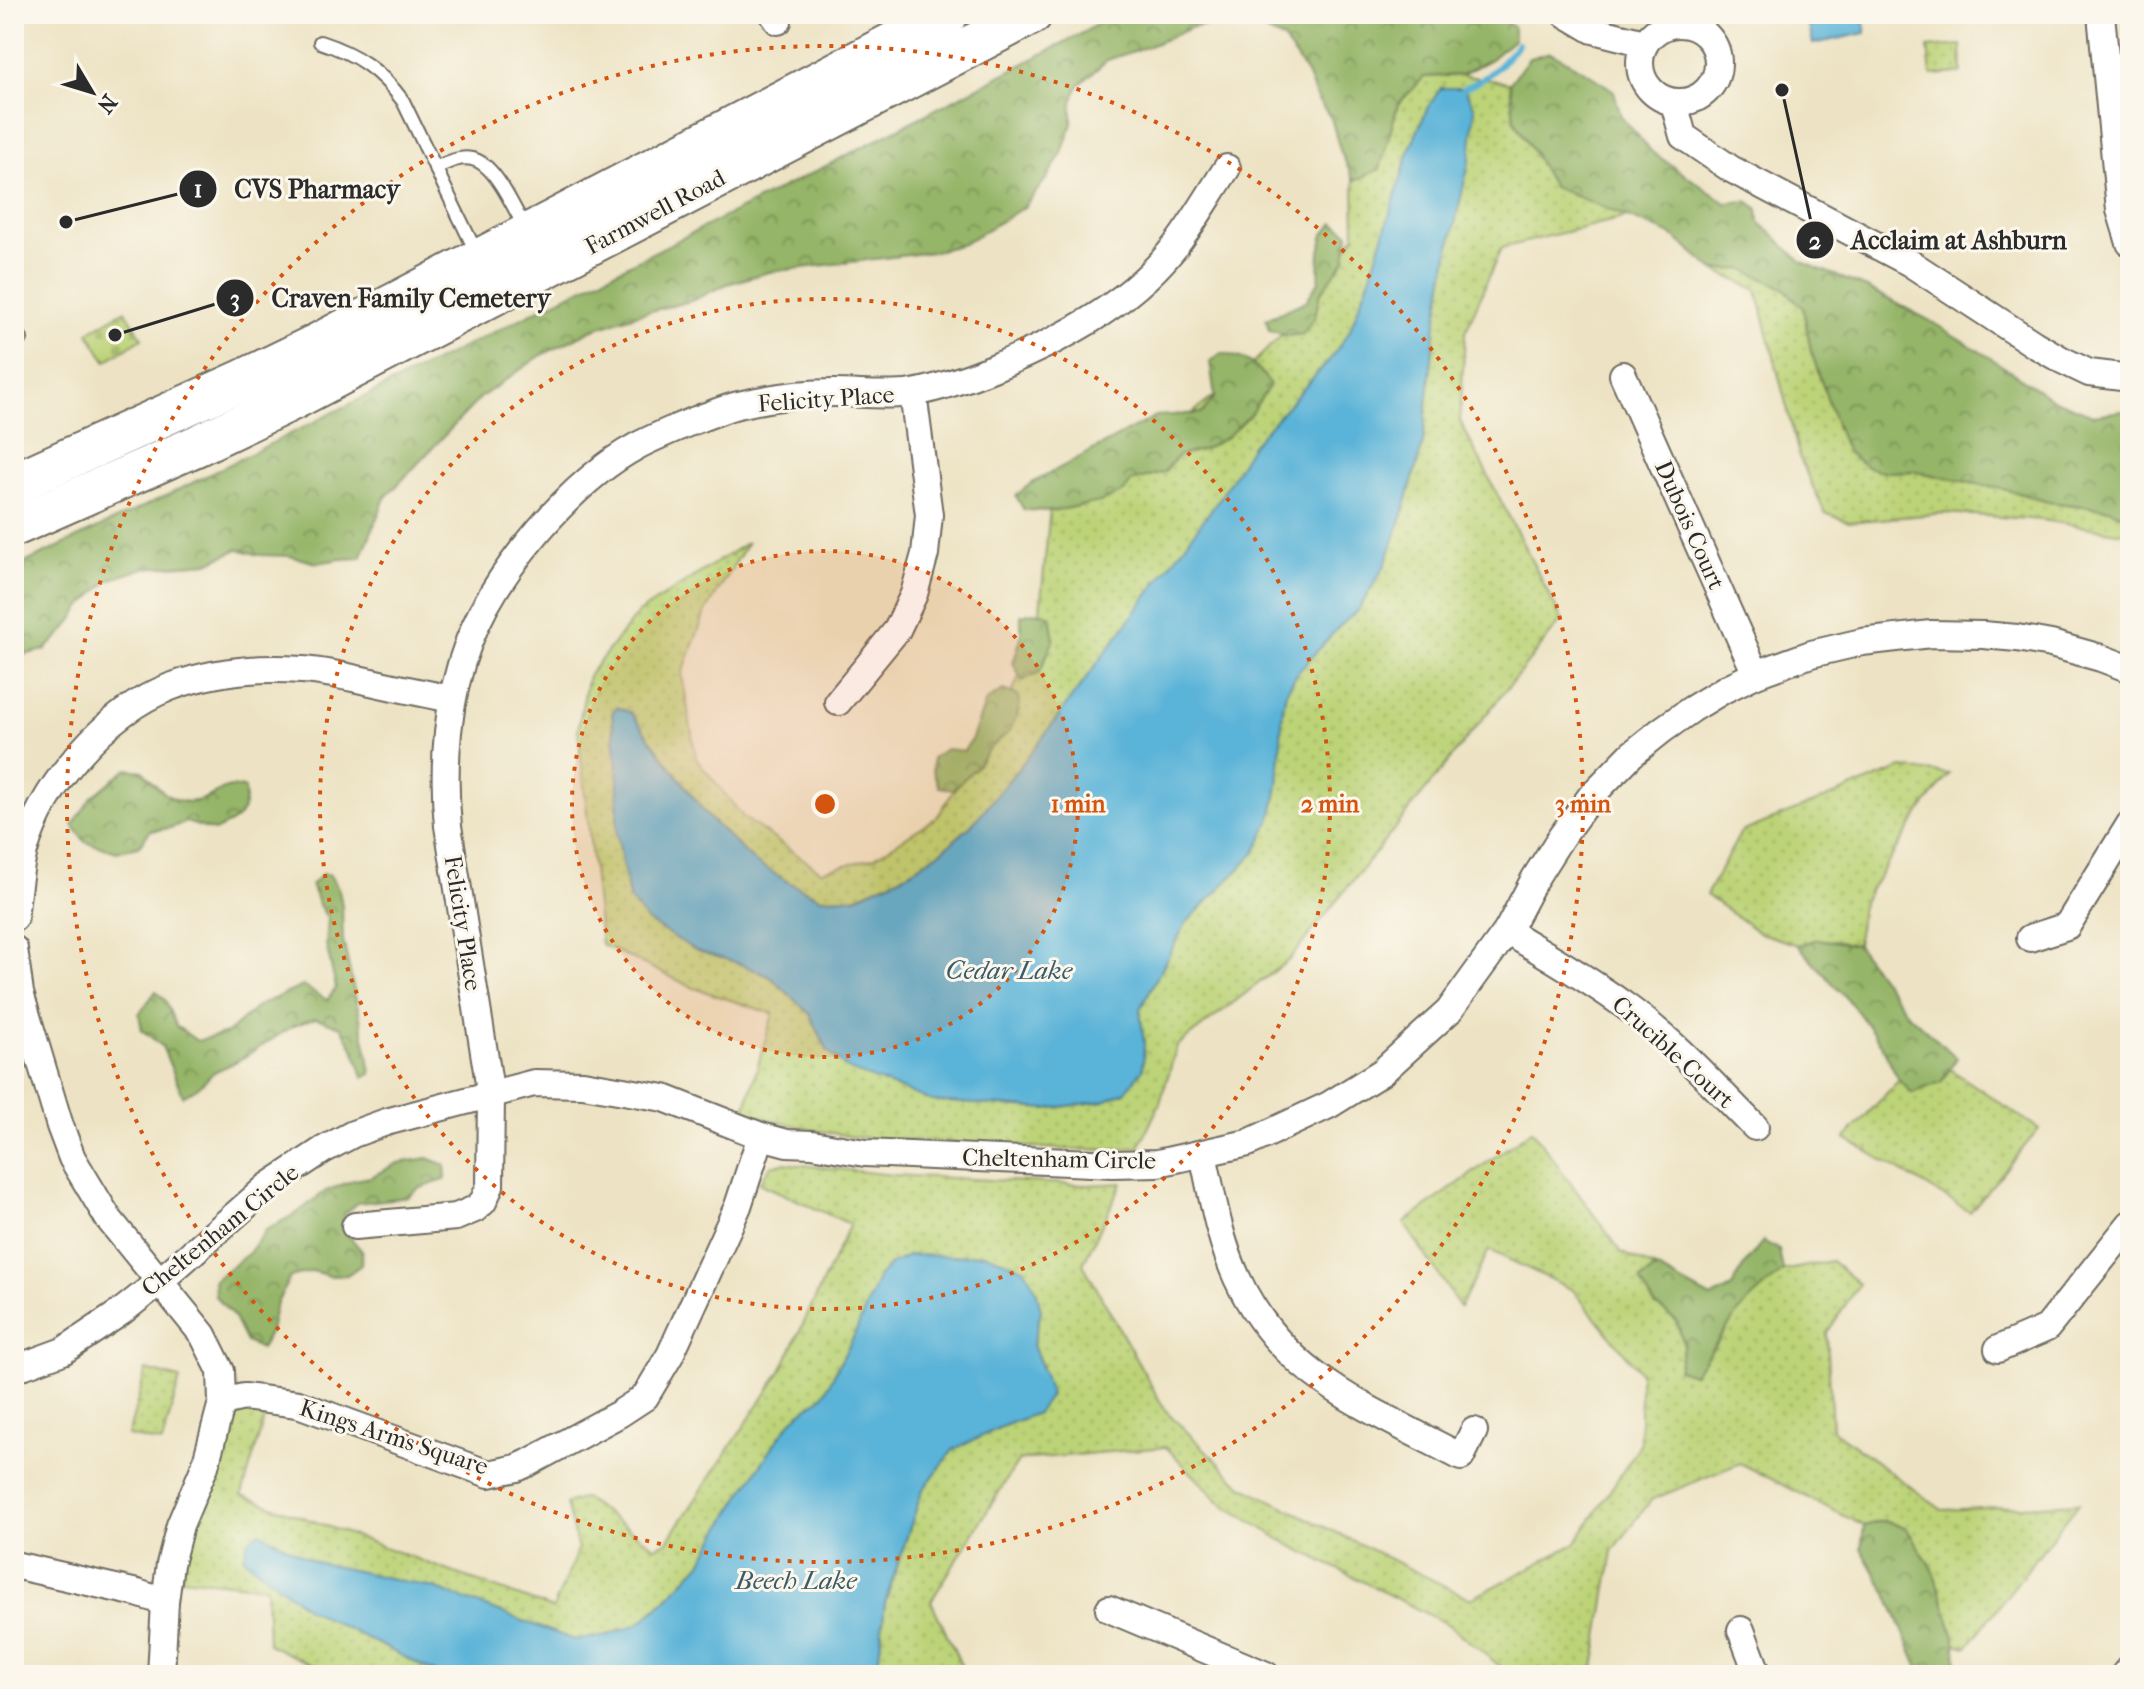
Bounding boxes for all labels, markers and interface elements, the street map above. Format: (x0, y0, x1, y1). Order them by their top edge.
north arrow (52, 52, 132, 132)
text: N (91, 89, 122, 119)
street label: Farmwell Road (580, 163, 731, 261)
callout: CVS Pharmacy (178, 164, 416, 214)
text: CVS Pharmacy (234, 174, 402, 205)
text: 1 (194, 175, 202, 203)
callout: Acclaim at Ashburn (1795, 215, 2083, 265)
text: Acclaim at Ashburn (1849, 225, 2068, 256)
text: 2 (1809, 227, 1821, 255)
callout: Craven Family Cemetery (215, 273, 566, 323)
text: Craven Family Cemetery (271, 283, 553, 314)
text: 3 (230, 285, 240, 313)
street label: Felicity Place (757, 380, 895, 418)
street label: Dubois Court (1649, 456, 1731, 594)
centre of rings (811, 790, 839, 818)
text: 1 min (1051, 790, 1106, 818)
text: 2 min (1301, 790, 1360, 818)
text: 3 min (1555, 790, 1612, 818)
street label: Felicity Place (438, 853, 488, 993)
water label: Cedar Lake (946, 955, 1074, 986)
street label: Crucible Court (1606, 990, 1740, 1114)
street label: Cheltenham Circle (962, 1143, 1156, 1175)
street label: Cheltenham Circle (136, 1158, 304, 1302)
street label: Kings Arms Square (296, 1393, 492, 1481)
water label: Beech Lake (733, 1565, 858, 1596)

